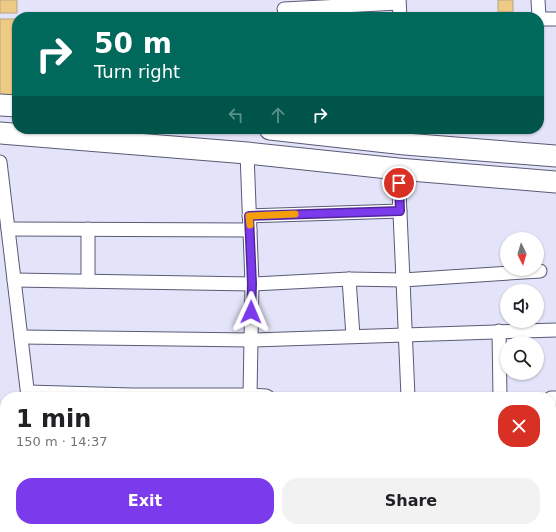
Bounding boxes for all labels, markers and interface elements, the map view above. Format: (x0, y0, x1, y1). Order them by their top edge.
text: 50 m (94, 27, 172, 60)
icon: right (28, 28, 80, 80)
text: Turn right (94, 61, 180, 82)
icon: left (225, 104, 247, 126)
icon: ahead (267, 104, 289, 126)
icon: right (309, 104, 331, 126)
pin (382, 166, 416, 200)
icon: arrive (388, 172, 410, 194)
north arrow (500, 232, 544, 276)
map controls (500, 232, 544, 380)
button: sound (500, 284, 544, 328)
position arrow (230, 291, 272, 333)
button: search (500, 336, 544, 380)
text: 1 min (16, 405, 91, 433)
button: close (498, 405, 540, 447)
text: 150 m · 14:37 (16, 434, 107, 449)
button: Exit (16, 478, 274, 524)
button: Share (282, 478, 540, 524)

